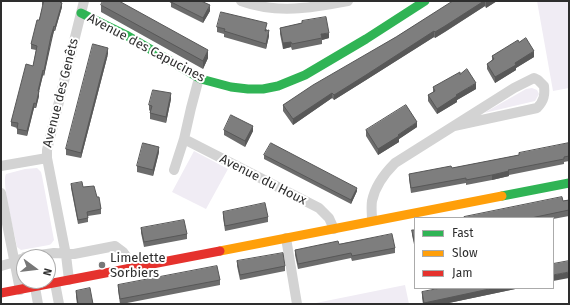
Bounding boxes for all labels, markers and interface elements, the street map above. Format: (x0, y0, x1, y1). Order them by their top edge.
street label: Avenue des Capucines (84, 10, 208, 86)
street label: Avenue des Genêts (40, 37, 82, 149)
street label: Avenue du Houx (217, 151, 309, 209)
legend (414, 217, 554, 289)
text: Fast (452, 226, 474, 240)
text: Slow (452, 246, 478, 260)
north arrow (16, 249, 56, 289)
place label: Limelette Sorbiers (110, 250, 165, 281)
marker: Limelette Sorbiers (97, 260, 107, 270)
text: Jam (452, 266, 472, 280)
text: N (40, 267, 54, 277)

